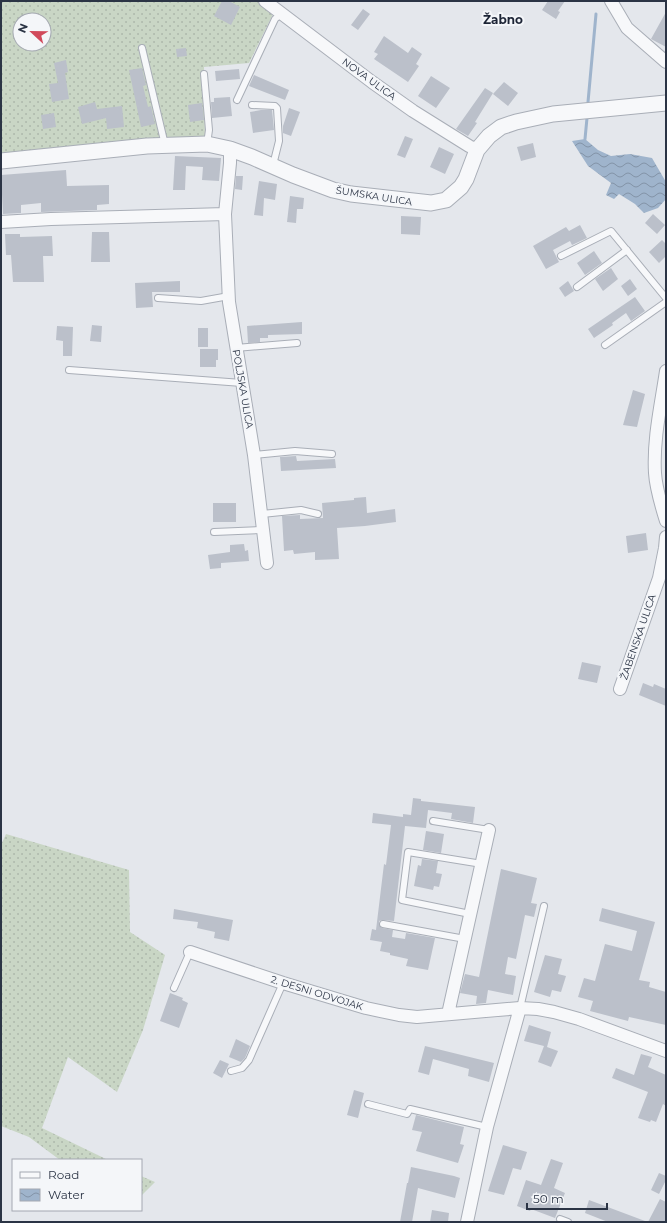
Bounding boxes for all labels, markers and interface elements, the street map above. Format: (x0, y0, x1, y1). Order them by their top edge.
north arrow (12, 12, 52, 52)
district label: Žabno (483, 12, 523, 27)
text: N (15, 22, 31, 35)
street label: NOVA ULICA (339, 55, 399, 103)
street label: ŠUMSKA ULICA (335, 184, 414, 209)
street label: POLJSKA ULICA (230, 348, 257, 430)
street label: ŽABENSKA ULICA (617, 592, 659, 682)
street label: 2. DESNI ODVOJAK (269, 973, 366, 1014)
legend (12, 1159, 142, 1211)
text: Road (48, 1167, 79, 1182)
scale bar (527, 1185, 607, 1211)
text: Water (48, 1187, 85, 1202)
text: 50 m (533, 1191, 564, 1206)

